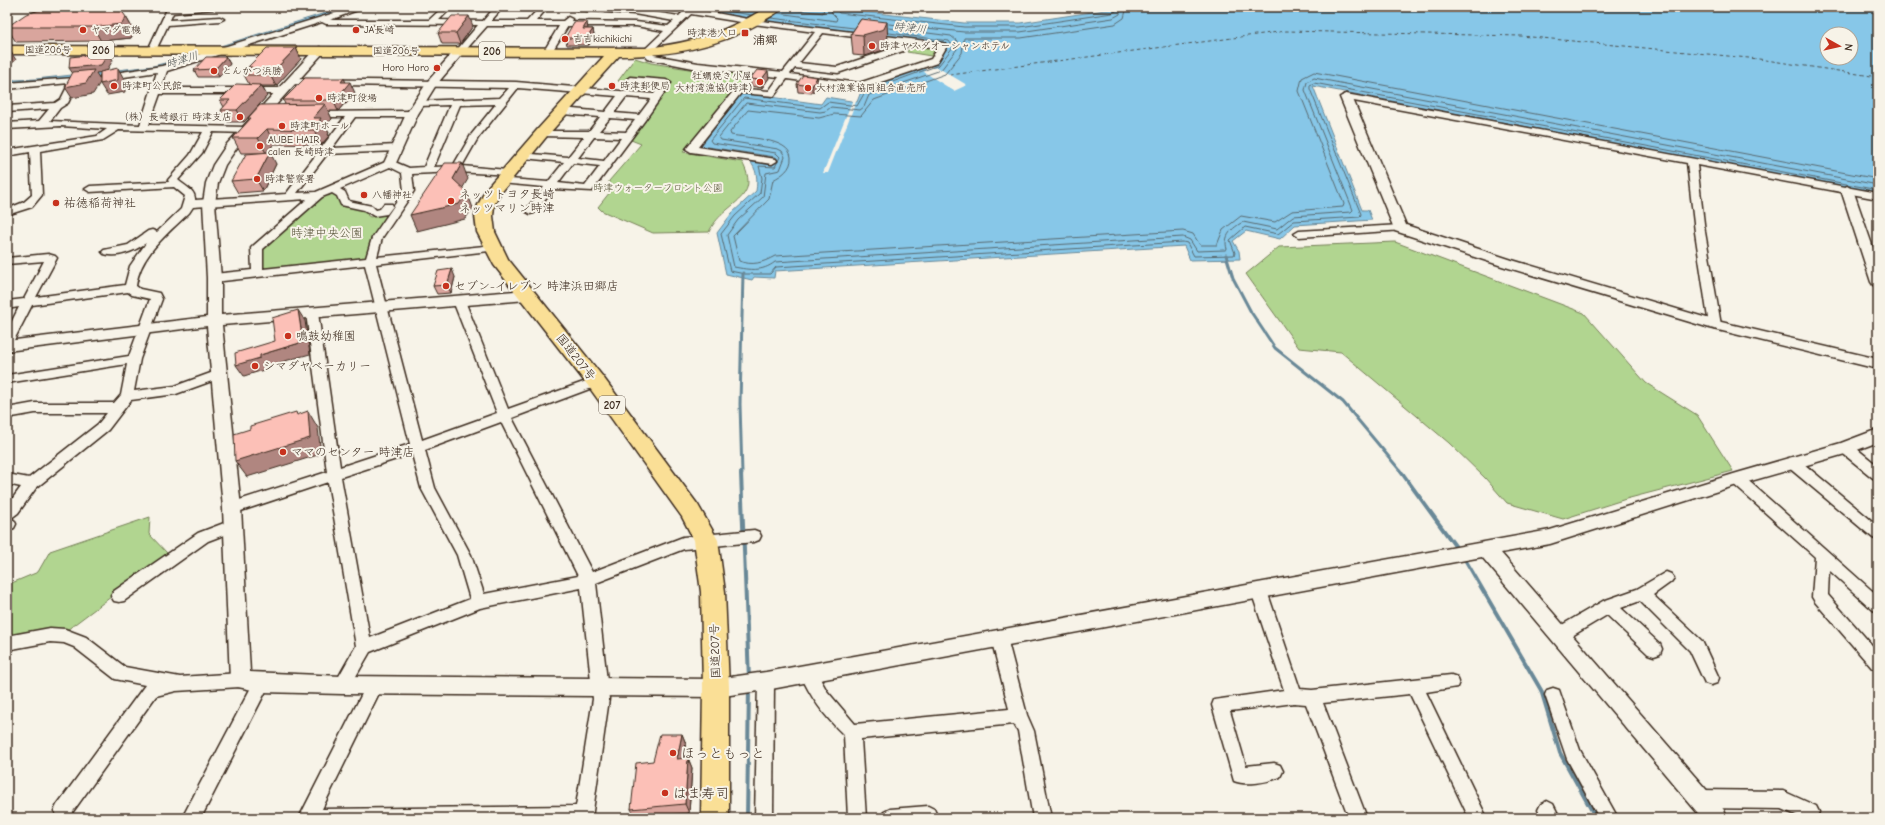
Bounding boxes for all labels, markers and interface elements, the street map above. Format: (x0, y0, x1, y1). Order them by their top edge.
water label: 時津川 (893, 20, 927, 36)
place label: ヤマダ電機 (91, 24, 141, 36)
place label: JA長崎 (364, 24, 394, 36)
marker: ヤマダ電機 (78, 25, 88, 35)
marker: JA長崎 (351, 25, 361, 35)
north arrow (1819, 26, 1859, 66)
place label: 時津港入口 (687, 27, 737, 39)
marker: 時津港入口 (740, 28, 750, 38)
place label: 吉吉kichikichi (573, 33, 632, 45)
district label: 浦郷 (753, 33, 777, 47)
marker: 吉吉kichikichi (560, 34, 570, 44)
place label: 時津ヤスダオーシャンホテル (880, 40, 1010, 52)
road number: 206 (88, 41, 114, 59)
marker: 時津ヤスダオーシャンホテル (867, 41, 877, 51)
road number: 206 (479, 42, 505, 60)
text: N (1841, 43, 1855, 52)
street label: 国道206号 (25, 44, 71, 56)
street label: 国道206号 (373, 45, 419, 57)
water label: 時津川 (164, 49, 200, 71)
place label: Horo Horo (382, 62, 429, 74)
marker: Horo Horo (432, 63, 442, 73)
place label: とんかつ浜勝 (222, 65, 282, 77)
marker: とんかつ浜勝 (209, 66, 219, 76)
place label: 牡蠣焼き小屋 大村湾漁協(時津) (675, 70, 752, 94)
marker: 牡蠣焼き小屋 大村湾漁協(時津) (755, 77, 765, 87)
place label: 時津町公民館 (122, 80, 182, 92)
place label: 時津郵便局 (620, 80, 670, 92)
marker: 時津町公民館 (109, 81, 119, 91)
marker: 時津郵便局 (607, 81, 617, 91)
place label: 大村漁業協同組合直売所 (816, 82, 926, 94)
marker: 大村漁業協同組合直売所 (803, 83, 813, 93)
place label: 時津町役場 (327, 92, 377, 104)
marker: 時津町役場 (314, 93, 324, 103)
place label: （株）長崎銀行 時津支店 (119, 111, 232, 123)
marker: （株）長崎銀行 時津支店 (235, 112, 245, 122)
place label: 時津町ホール (290, 120, 349, 132)
marker: 時津町ホール (277, 121, 287, 131)
place label: AUBE HAIR calen 長崎時津 (268, 134, 334, 158)
marker: AUBE HAIR calen 長崎時津 (255, 141, 265, 151)
place label: 時津警察署 (265, 173, 315, 185)
marker: 時津警察署 (252, 174, 262, 184)
park label: 時津ウォーターフロント公園 (593, 182, 723, 194)
place label: ネッツトヨタ長崎 ネッツマリン時津 (459, 187, 555, 215)
place label: 八幡神社 (372, 189, 412, 201)
marker: 八幡神社 (359, 190, 369, 200)
place label: 祐徳稲荷神社 (64, 196, 136, 210)
marker: ネッツトヨタ長崎 ネッツマリン時津 (446, 196, 456, 206)
marker: 祐徳稲荷神社 (51, 198, 61, 208)
park label: 時津中央公園 (291, 226, 363, 240)
place label: セブン-イレブン 時津浜田郷店 (454, 279, 619, 293)
marker: セブン-イレブン 時津浜田郷店 (441, 281, 451, 291)
place label: 鳴鼓幼稚園 (296, 329, 356, 343)
marker: 鳴鼓幼稚園 (283, 331, 293, 341)
street label: 国道207号 (553, 331, 599, 383)
place label: シマダヤベーカリー (263, 359, 371, 373)
marker: シマダヤベーカリー (250, 361, 260, 371)
road number: 207 (599, 396, 625, 414)
place label: ママのセンター 時津店 (291, 445, 415, 459)
marker: ママのセンター 時津店 (278, 447, 288, 457)
street label: 国道207号 (707, 623, 723, 679)
place label: ほっともっと (681, 745, 765, 762)
marker: ほっともっと (668, 748, 678, 758)
place label: はま寿司 (673, 785, 729, 802)
marker: はま寿司 (660, 788, 670, 798)

